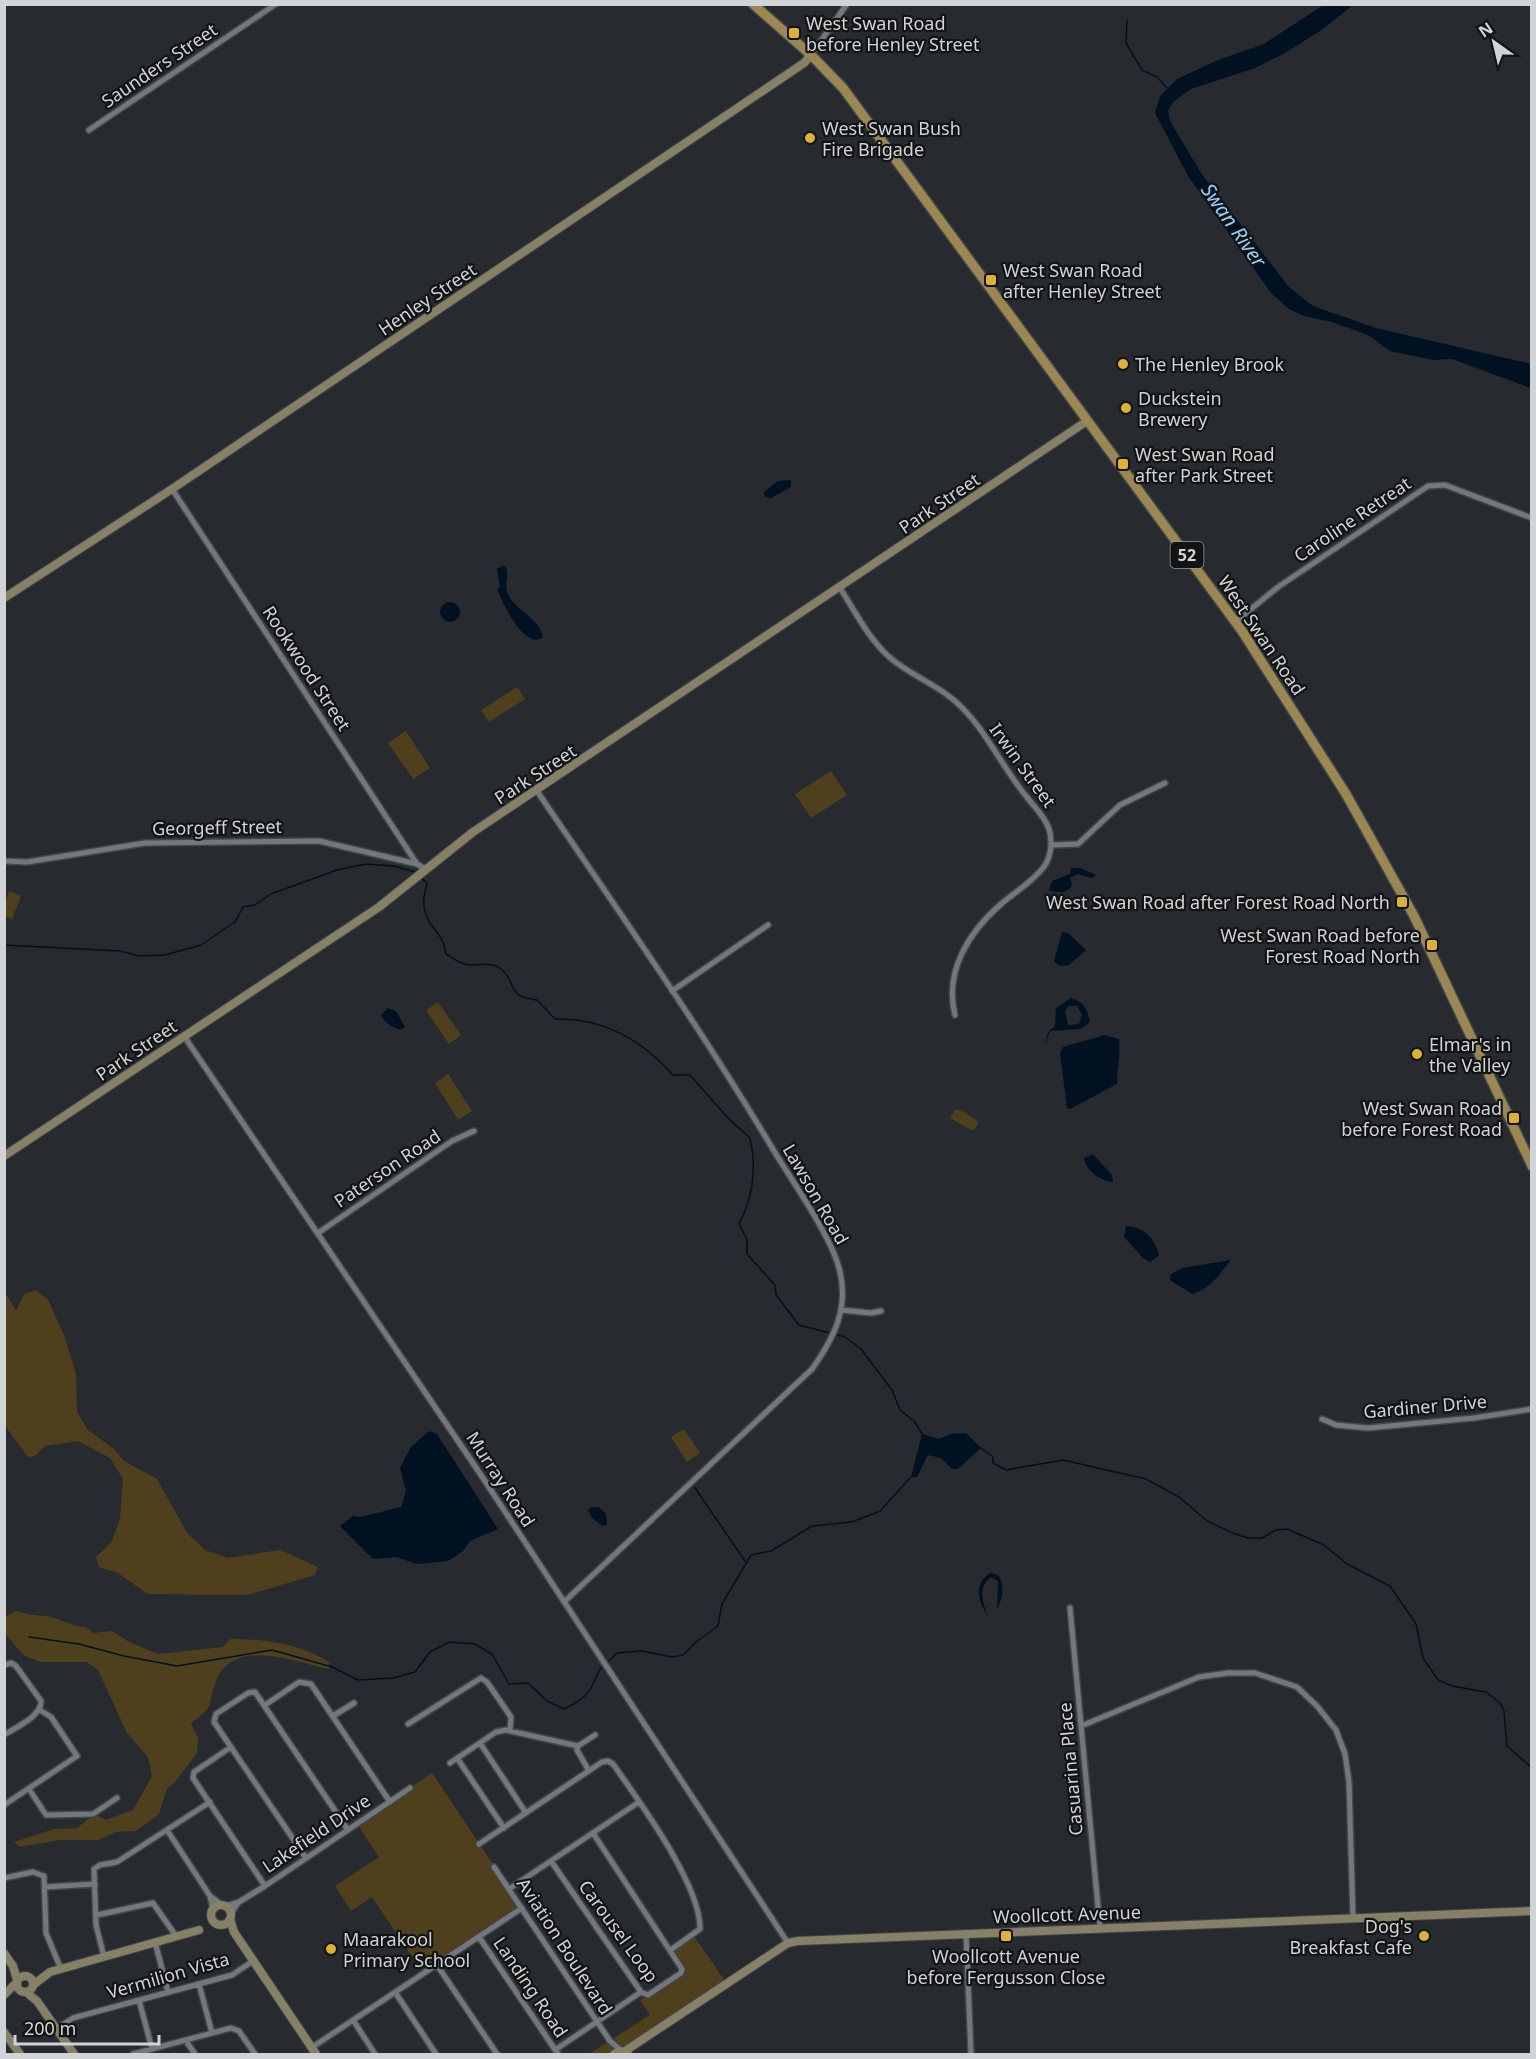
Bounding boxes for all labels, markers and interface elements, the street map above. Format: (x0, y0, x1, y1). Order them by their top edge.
place label: West Swan Road before Henley Street (806, 11, 980, 56)
north arrow (1464, 12, 1524, 72)
street label: Saunders Street (97, 17, 222, 113)
text: N (1474, 17, 1497, 42)
marker: West Swan Road before Henley Street (787, 26, 801, 40)
place label: West Swan Bush Fire Brigade (822, 116, 961, 161)
marker: West Swan Bush Fire Brigade (803, 131, 817, 145)
water label: Swan River (1195, 178, 1273, 273)
street label: Henley Street (373, 257, 481, 341)
place label: West Swan Road after Henley Street (1003, 258, 1162, 303)
marker: West Swan Road after Henley Street (984, 273, 998, 287)
place label: The Henley Brook (1135, 352, 1284, 376)
marker: The Henley Brook (1116, 357, 1130, 371)
place label: Duckstein Brewery (1138, 386, 1222, 431)
marker: Duckstein Brewery (1119, 401, 1133, 415)
place label: West Swan Road after Park Street (1135, 442, 1275, 487)
marker: West Swan Road after Park Street (1116, 457, 1130, 471)
street label: Park Street (894, 467, 985, 539)
street label: Caroline Retreat (1289, 471, 1416, 567)
road number: 52 (1170, 542, 1204, 568)
street label: West Swan Road (1213, 570, 1311, 700)
street label: Rookwood Street (258, 601, 357, 736)
street label: Irwin Street (984, 718, 1062, 812)
street label: Park Street (489, 738, 581, 809)
street label: Georgeff Street (152, 814, 283, 840)
place label: West Swan Road after Forest Road North (1046, 890, 1390, 914)
marker: West Swan Road after Forest Road North (1395, 895, 1409, 909)
place label: West Swan Road before Forest Road North (1220, 923, 1420, 968)
marker: West Swan Road before Forest Road North (1425, 938, 1439, 952)
street label: Park Street (91, 1014, 182, 1086)
place label: Elmar's in the Valley (1429, 1032, 1511, 1077)
marker: Elmar's in the Valley (1410, 1047, 1424, 1061)
place label: West Swan Road before Forest Road (1341, 1096, 1502, 1141)
marker: West Swan Road before Forest Road (1507, 1111, 1521, 1125)
street label: Paterson Road (329, 1123, 445, 1213)
street label: Lawson Road (778, 1139, 854, 1249)
street label: Gardiner Drive (1362, 1389, 1488, 1423)
street label: Murray Road (461, 1427, 541, 1531)
street label: Casuarina Place (1052, 1701, 1088, 1837)
street label: Lakefield Drive (257, 1788, 375, 1878)
street label: Aviation Boulevard (512, 1873, 618, 2019)
street label: Carousel Loop (574, 1875, 664, 1987)
street label: Woollcott Avenue (993, 1899, 1141, 1929)
place label: Dog's Breakfast Cafe (1289, 1914, 1412, 1959)
place label: Maarakool Primary School (343, 1927, 470, 1972)
marker: Woollcott Avenue before Fergusson Close (999, 1929, 1013, 1943)
marker: Dog's Breakfast Cafe (1417, 1929, 1431, 1943)
street label: Landing Road (488, 1932, 574, 2042)
marker: Maarakool Primary School (324, 1942, 338, 1956)
place label: Woollcott Avenue before Fergusson Close (907, 1944, 1105, 1989)
street label: Vermilion Vista (104, 1946, 232, 2004)
scale bar (15, 2008, 159, 2046)
text: 200 m (24, 2016, 76, 2040)

